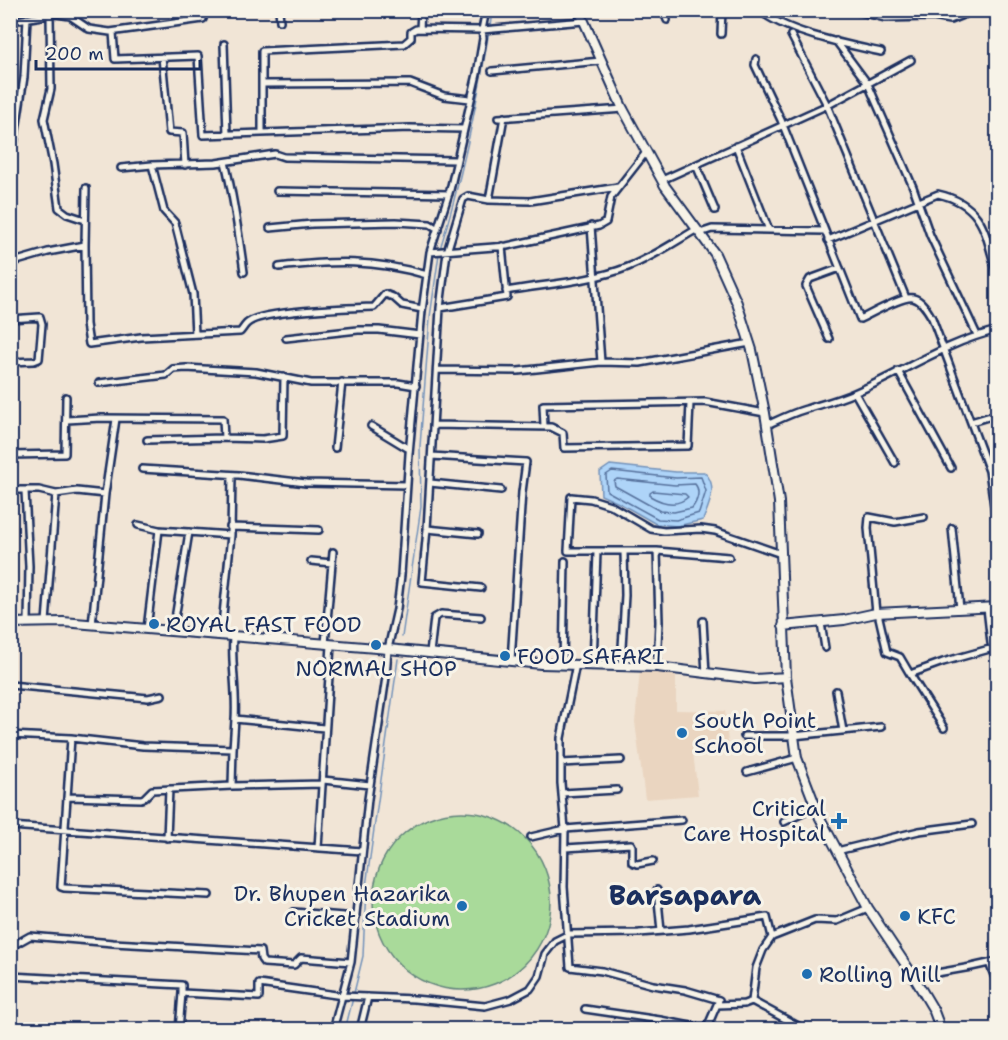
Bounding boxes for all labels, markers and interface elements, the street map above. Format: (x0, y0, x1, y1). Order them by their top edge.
scale bar (36, 33, 200, 71)
text: 200 m (45, 42, 104, 66)
place label: ROYAL FAST FOOD (166, 610, 361, 639)
marker: ROYAL FAST FOOD (147, 617, 161, 631)
marker: NORMAL SHOP (369, 638, 383, 652)
place label: FOOD SAFARI (517, 642, 665, 671)
marker: FOOD SAFARI (498, 649, 512, 663)
place label: NORMAL SHOP (295, 654, 457, 683)
place label: South Point School (694, 706, 816, 760)
marker: South Point School (675, 726, 689, 740)
place label: Critical Care Hospital (683, 794, 826, 848)
marker: Critical Care Hospital (830, 812, 848, 830)
district label: Barsapara (609, 876, 761, 914)
place label: Dr. Bhupen Hazarika Cricket Stadium (234, 879, 450, 933)
marker: Dr. Bhupen Hazarika Cricket Stadium (455, 899, 469, 913)
place label: KFC (917, 902, 956, 931)
marker: KFC (898, 909, 912, 923)
place label: Rolling Mill (819, 960, 941, 989)
marker: Rolling Mill (800, 967, 814, 981)

